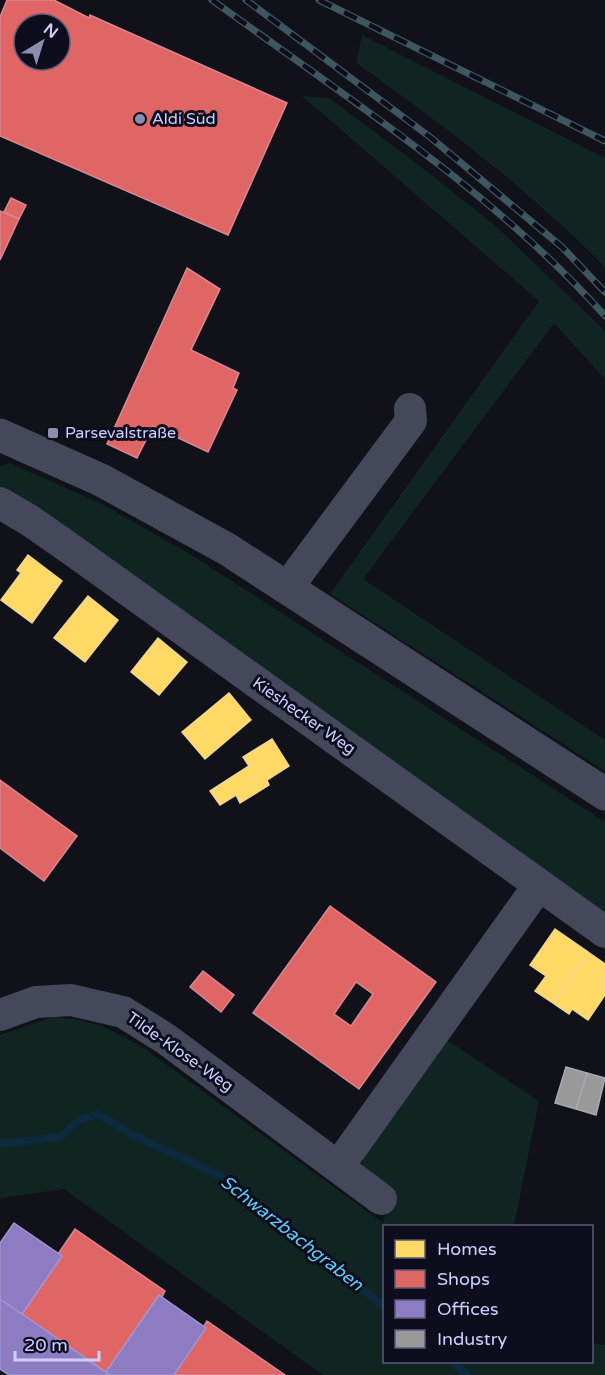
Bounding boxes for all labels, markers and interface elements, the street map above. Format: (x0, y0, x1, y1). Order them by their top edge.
north arrow (12, 12, 72, 72)
text: N (39, 19, 62, 43)
place label: Aldi Süd (152, 109, 216, 129)
marker: Aldi Süd (133, 112, 147, 126)
place label: Parsevalstraße (65, 423, 176, 443)
marker: Parsevalstraße (46, 426, 60, 440)
street label: Kieshecker Weg (249, 673, 359, 759)
street label: Tilde-Klose-Weg (123, 1008, 237, 1096)
water label: Schwarzbachgraben (216, 1171, 368, 1296)
legend (383, 1225, 593, 1363)
text: Homes (437, 1238, 497, 1260)
text: Shops (437, 1268, 490, 1290)
text: Offices (437, 1298, 499, 1320)
scale bar (15, 1324, 99, 1362)
text: Industry (437, 1328, 508, 1350)
text: 20 m (24, 1334, 68, 1356)

